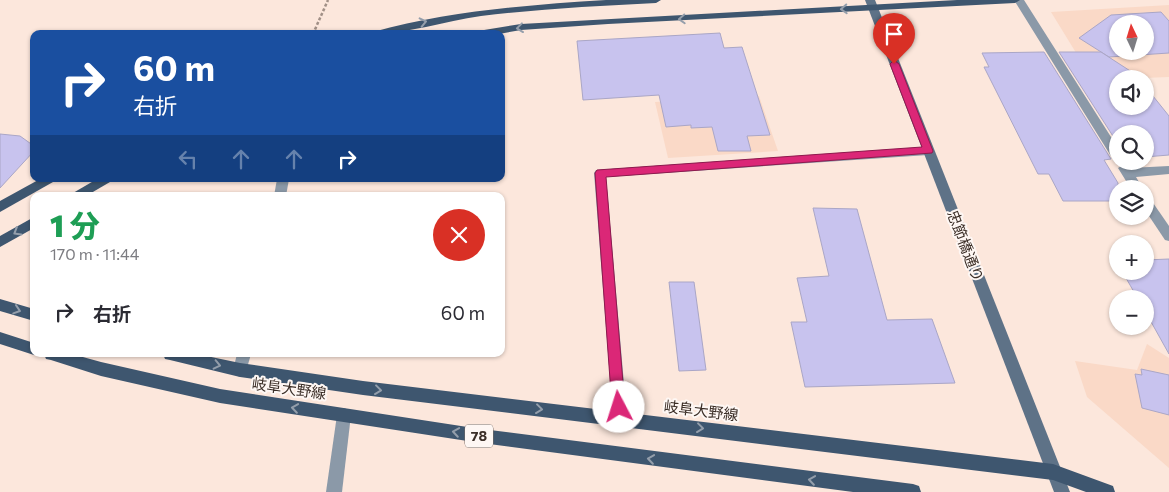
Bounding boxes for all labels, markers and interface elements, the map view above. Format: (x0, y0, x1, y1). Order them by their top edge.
one-way arrow (840, 4, 848, 15)
one-way arrow (678, 13, 686, 24)
pin (873, 13, 915, 64)
north arrow (1109, 15, 1154, 60)
map controls (1109, 15, 1154, 335)
one-way arrow (419, 17, 428, 28)
icon: arrive (880, 20, 908, 48)
one-way arrow (515, 22, 523, 33)
text: 60 m (133, 45, 215, 88)
icon: right (50, 50, 115, 115)
button: sound (1109, 70, 1154, 115)
text: 右折 (133, 92, 177, 119)
button: search (1109, 125, 1154, 170)
icon: left (174, 145, 202, 173)
icon: ahead (227, 145, 255, 173)
icon: ahead (280, 145, 308, 173)
icon: right (333, 145, 361, 173)
button: layers (1109, 180, 1154, 225)
text: 1 分 (50, 206, 100, 243)
street label: 忠節橋通り (944, 207, 988, 284)
button: close (433, 209, 485, 261)
one-way arrow (13, 226, 22, 236)
button: + (1109, 235, 1154, 280)
text: 170 m · 11:44 (50, 244, 139, 263)
button: − (1109, 290, 1154, 335)
icon: right (50, 298, 78, 326)
text: 60 m (441, 301, 485, 324)
text: 右折 (93, 302, 131, 325)
one-way arrow (12, 304, 21, 314)
one-way arrow (213, 359, 222, 370)
street label: 岐阜大野線 (251, 374, 328, 402)
position arrow (592, 380, 644, 432)
one-way arrow (374, 384, 382, 395)
street label: 岐阜大野線 (663, 397, 739, 424)
one-way arrow (291, 403, 299, 413)
one-way arrow (535, 403, 543, 414)
one-way arrow (696, 423, 705, 433)
road number: 78 (465, 424, 493, 448)
one-way arrow (451, 428, 460, 438)
one-way arrow (647, 454, 655, 465)
one-way arrow (808, 475, 816, 486)

